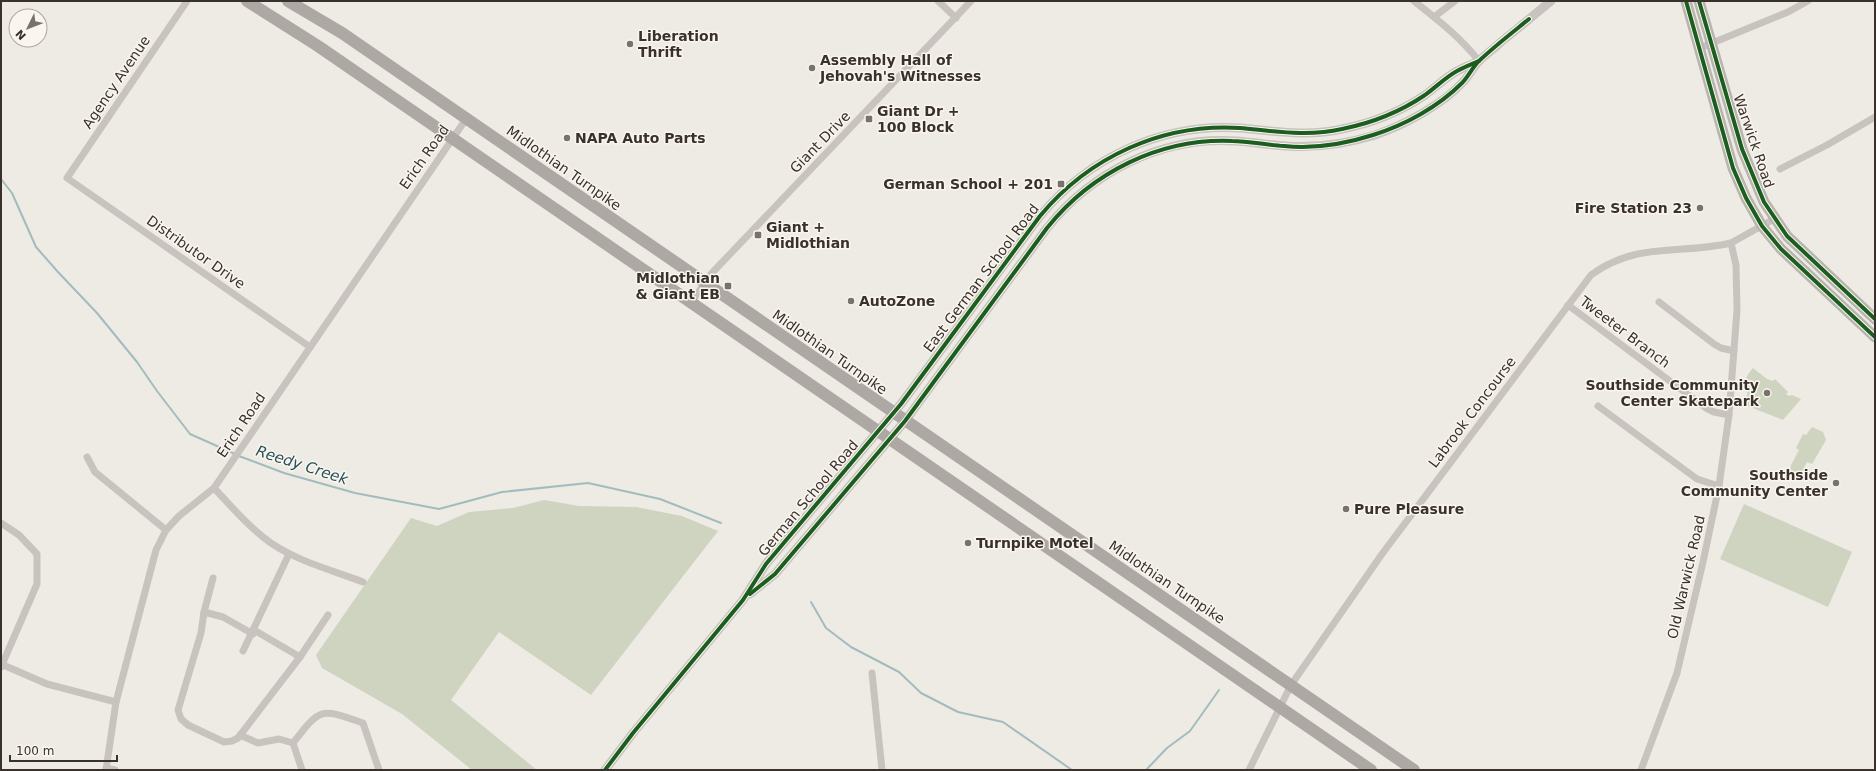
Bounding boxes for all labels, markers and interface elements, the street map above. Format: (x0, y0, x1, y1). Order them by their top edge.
north arrow (8, 8, 48, 48)
text: N (13, 27, 29, 42)
place label: Liberation Thrift (638, 28, 719, 60)
street label: Agency Avenue (79, 33, 153, 131)
marker: Liberation Thrift (625, 39, 635, 49)
place label: Assembly Hall of Jehovah's Witnesses (819, 52, 981, 84)
marker: Assembly Hall of Jehovah's Witnesses (807, 63, 817, 73)
street label: Warwick Road (1730, 92, 1778, 190)
place label: Giant Dr + 100 Block (877, 103, 959, 135)
street label: Giant Drive (787, 108, 853, 176)
marker: Giant Dr + 100 Block (864, 114, 874, 124)
street label: Erich Road (396, 122, 452, 192)
street label: Midlothian Turnpike (504, 122, 624, 214)
place label: NAPA Auto Parts (575, 130, 705, 146)
marker: NAPA Auto Parts (562, 133, 572, 143)
place label: German School + 201 (883, 176, 1053, 192)
marker: German School + 201 (1056, 179, 1066, 189)
place label: Fire Station 23 (1575, 200, 1692, 216)
street label: East German School Road (920, 201, 1042, 355)
marker: Fire Station 23 (1695, 203, 1705, 213)
street label: Distributor Drive (144, 212, 248, 292)
place label: Giant + Midlothian (766, 219, 850, 251)
marker: Giant + Midlothian (753, 230, 763, 240)
place label: Midlothian & Giant EB (635, 270, 720, 302)
marker: Midlothian & Giant EB (723, 281, 733, 291)
street label: Tweeter Branch (1576, 292, 1673, 371)
place label: AutoZone (859, 293, 935, 309)
marker: AutoZone (846, 296, 856, 306)
street label: Midlothian Turnpike (770, 306, 890, 398)
street label: Labrook Concourse (1425, 354, 1519, 470)
place label: Southside Community Center Skatepark (1586, 377, 1760, 409)
marker: Southside Community Center Skatepark (1762, 388, 1772, 398)
street label: Erich Road (213, 390, 269, 460)
street label: German School Road (755, 437, 861, 559)
water label: Reedy Creek (254, 442, 352, 489)
place label: Southside Community Center (1681, 467, 1828, 499)
marker: Southside Community Center (1831, 478, 1841, 488)
place label: Pure Pleasure (1354, 501, 1464, 517)
marker: Pure Pleasure (1341, 504, 1351, 514)
street label: Old Warwick Road (1664, 514, 1708, 640)
place label: Turnpike Motel (976, 535, 1094, 551)
street label: Midlothian Turnpike (1106, 537, 1228, 627)
marker: Turnpike Motel (963, 538, 973, 548)
scale bar (10, 737, 117, 763)
text: 100 m (16, 744, 54, 758)

